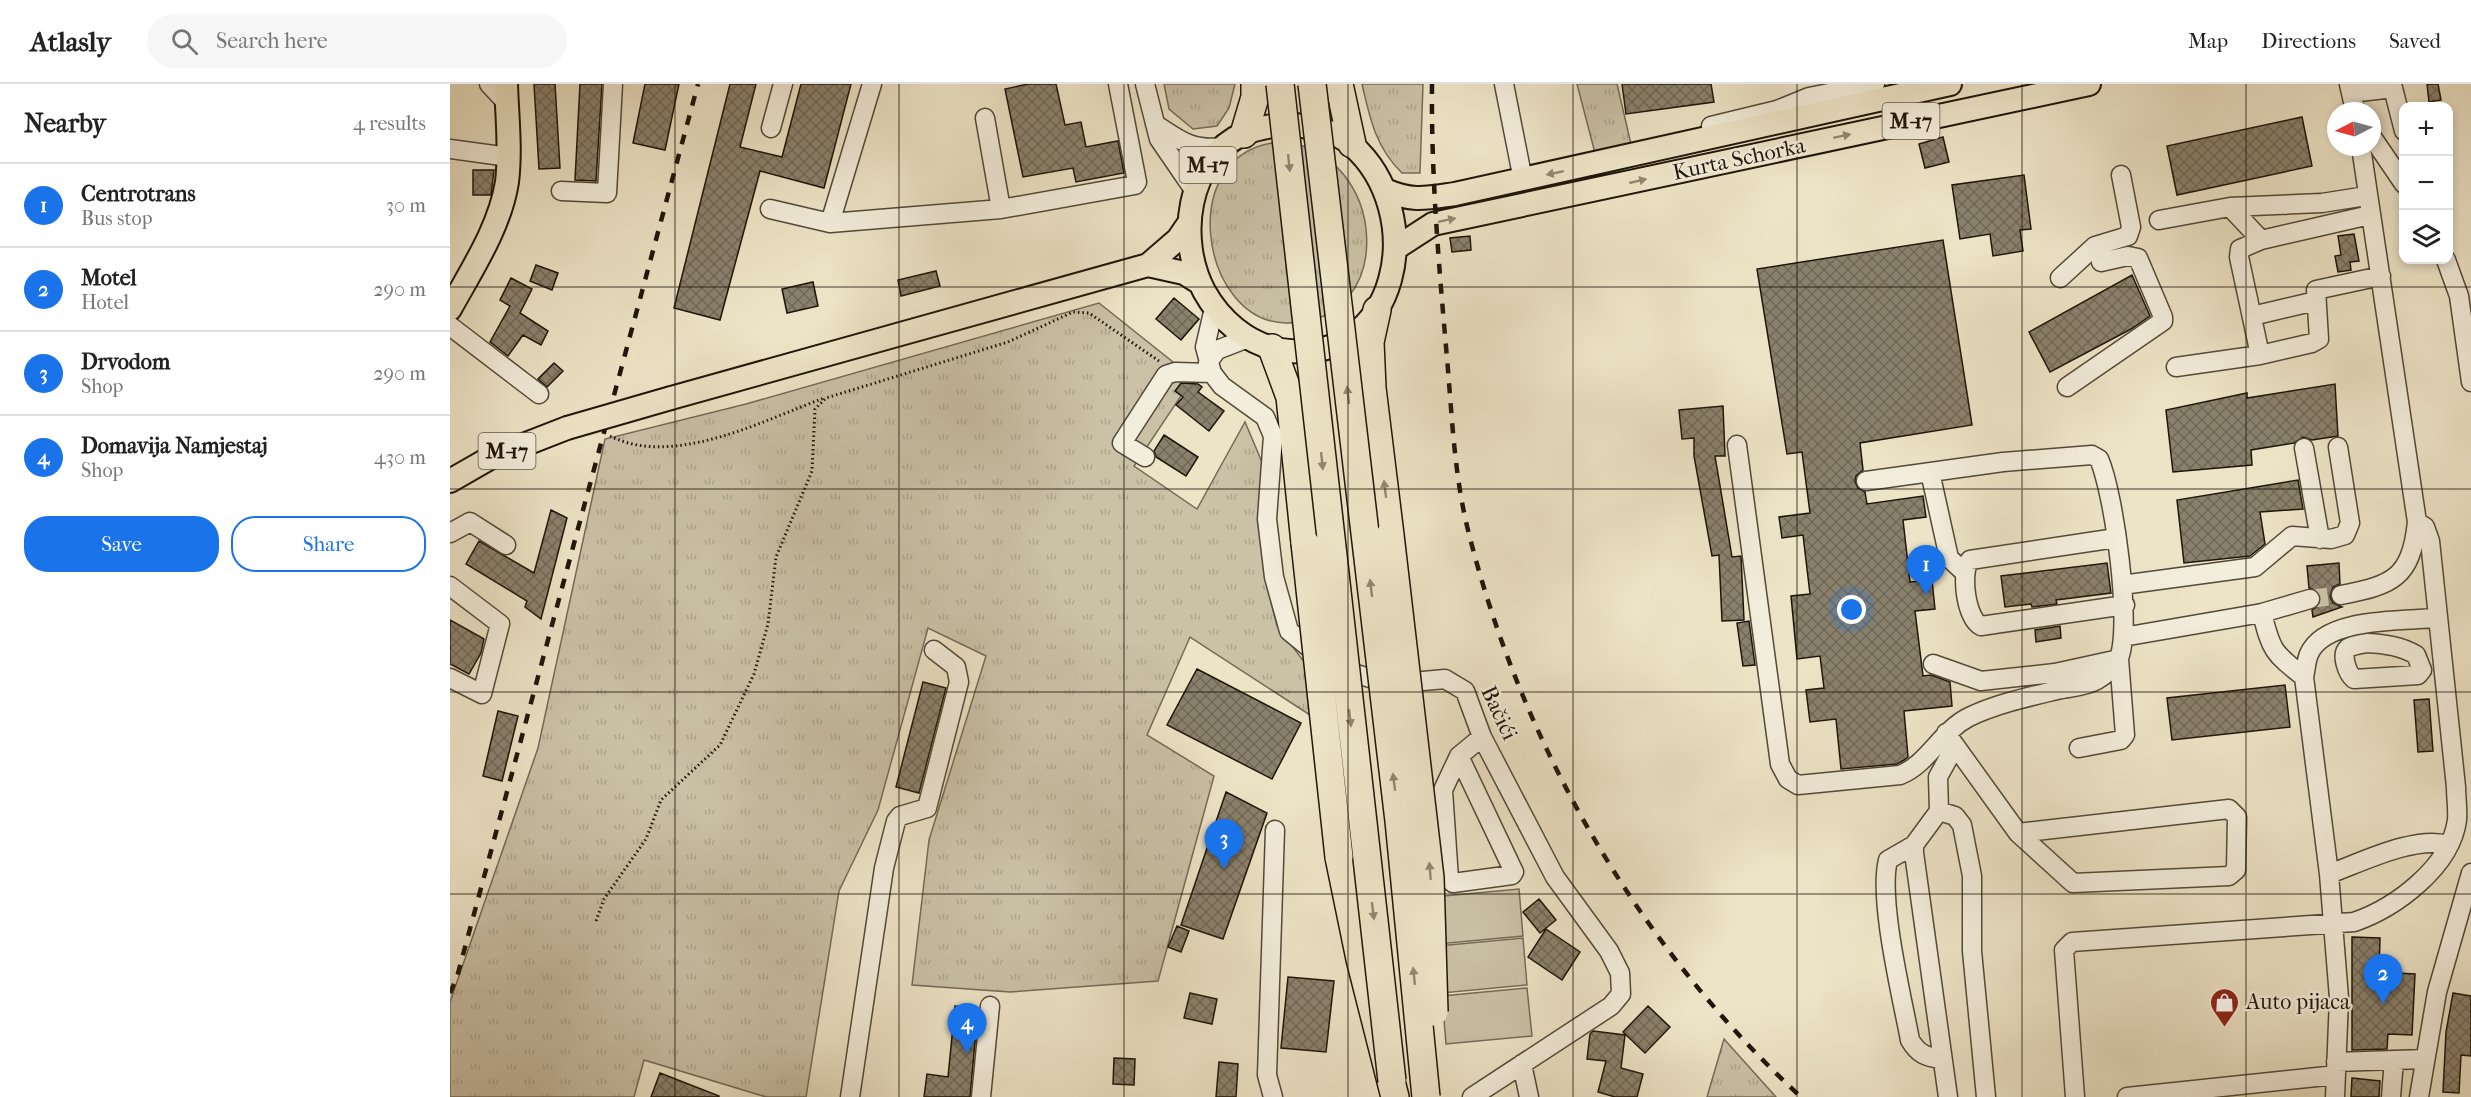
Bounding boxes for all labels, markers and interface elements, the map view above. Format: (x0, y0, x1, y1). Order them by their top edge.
search box (147, 14, 567, 68)
text: Atlasly (30, 25, 111, 58)
icon: search (168, 25, 201, 58)
text: Search here (216, 28, 328, 54)
text: Map (2188, 29, 2228, 53)
text: Directions (2261, 29, 2356, 53)
text: Saved (2389, 29, 2441, 53)
north arrow (2327, 102, 2381, 156)
map controls (2399, 102, 2453, 264)
button: + (2399, 102, 2453, 156)
road number: M-17 (1882, 103, 1940, 139)
text: Nearby (24, 108, 106, 139)
text: 4 results (353, 112, 426, 135)
one-way arrow (1833, 131, 1852, 140)
street label: Kurta Schorka (1670, 132, 1809, 186)
road number: M-17 (1180, 147, 1236, 183)
one-way arrow (1284, 154, 1293, 173)
button: − (2399, 156, 2453, 210)
one-way arrow (1546, 169, 1565, 178)
one-way arrow (1629, 176, 1648, 185)
text: Centrotrans (81, 181, 196, 207)
text: 1 (40, 194, 47, 217)
text: 30 m (386, 194, 426, 217)
text: Bus stop (81, 207, 153, 230)
button: layers (2399, 210, 2453, 264)
one-way arrow (1438, 215, 1456, 225)
text: Motel (81, 265, 137, 291)
text: 2 (38, 278, 49, 301)
text: 290 m (373, 278, 426, 301)
text: Hotel (81, 291, 129, 314)
text: Drvodom (81, 349, 170, 375)
text: 3 (39, 362, 48, 385)
text: 290 m (373, 362, 426, 385)
text: Shop (81, 375, 123, 398)
one-way arrow (1343, 385, 1353, 404)
text: Domavija Namjestaj (81, 433, 268, 459)
road number: M-17 (478, 433, 536, 469)
text: 4 (38, 446, 49, 469)
text: 430 m (374, 446, 426, 469)
one-way arrow (1317, 452, 1326, 471)
text: Shop (81, 459, 123, 482)
one-way arrow (1380, 479, 1389, 498)
button: Save (24, 516, 219, 572)
button: Share (231, 516, 426, 572)
pin: 1 (1906, 546, 1946, 595)
one-way arrow (1366, 579, 1376, 598)
your location (1837, 595, 1866, 624)
street label: Bačići (1475, 682, 1523, 745)
one-way arrow (1345, 708, 1355, 727)
one-way arrow (1389, 773, 1399, 792)
pin: 3 (1204, 820, 1244, 869)
one-way arrow (1425, 861, 1434, 880)
one-way arrow (1368, 902, 1377, 921)
pin: 2 (2364, 954, 2402, 1004)
one-way arrow (1409, 967, 1419, 986)
shop icon: Auto pijaca (2209, 986, 2241, 1028)
place label: Auto pijaca (2245, 989, 2351, 1015)
pin: 4 (948, 1004, 986, 1053)

